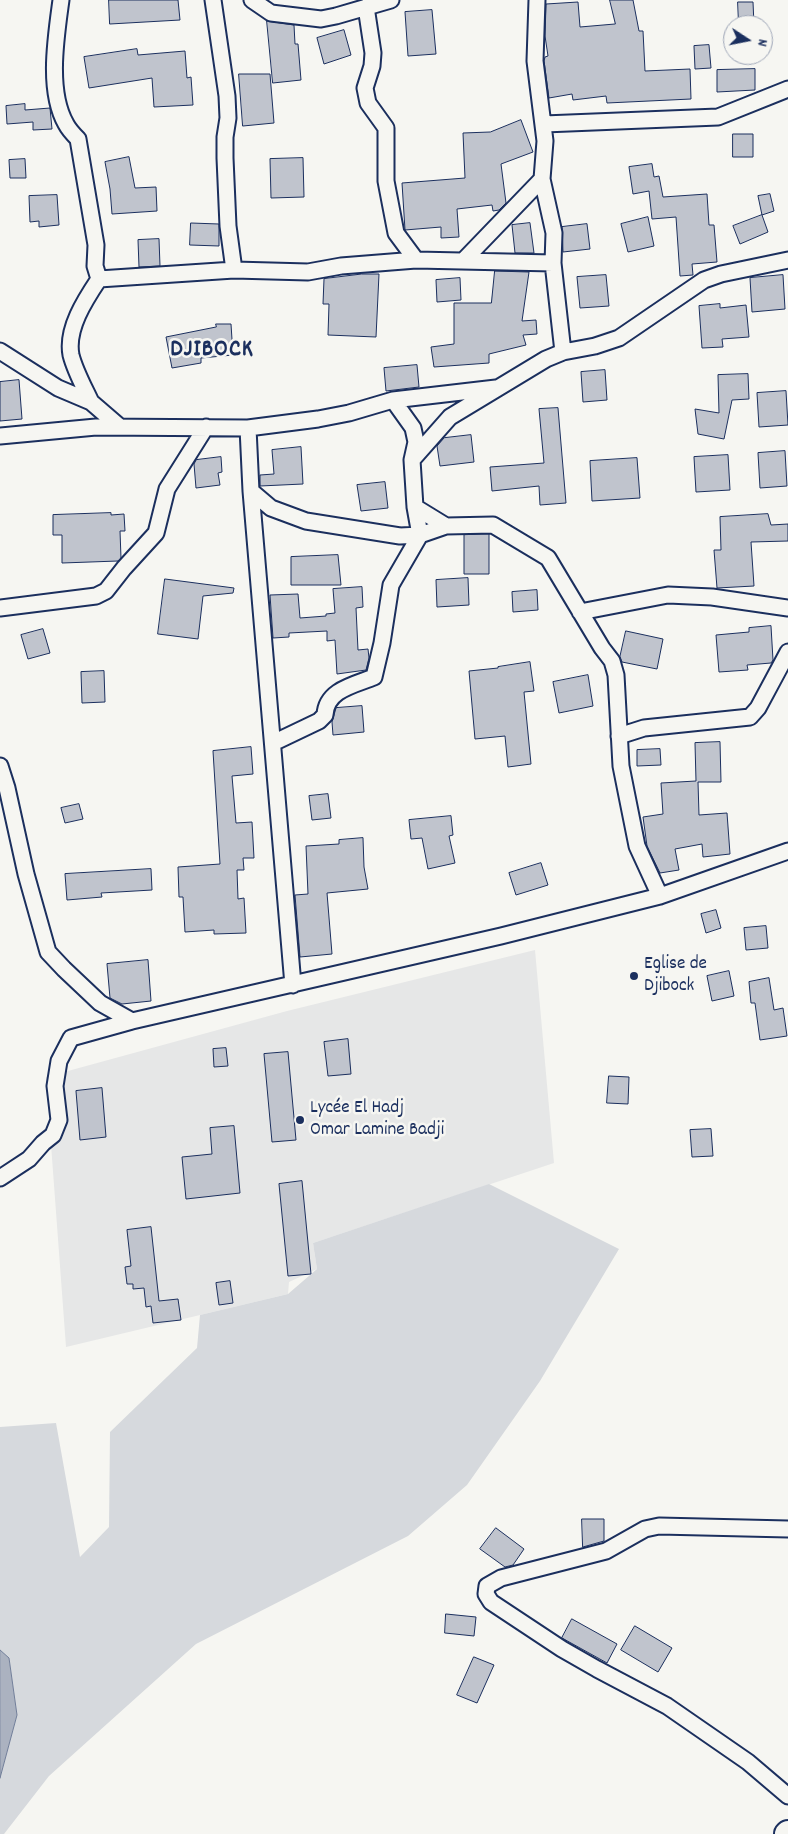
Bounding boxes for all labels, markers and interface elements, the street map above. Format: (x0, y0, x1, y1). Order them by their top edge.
north arrow (723, 15, 773, 65)
text: N (751, 37, 772, 48)
district label: DJIBOCK (169, 338, 255, 366)
place label: Eglise de Djibock (644, 954, 707, 998)
marker: Eglise de Djibock (628, 970, 640, 982)
place label: Lycée El Hadj Omar Lamine Badji (310, 1098, 444, 1142)
marker: Lycée El Hadj Omar Lamine Badji (294, 1114, 306, 1126)

